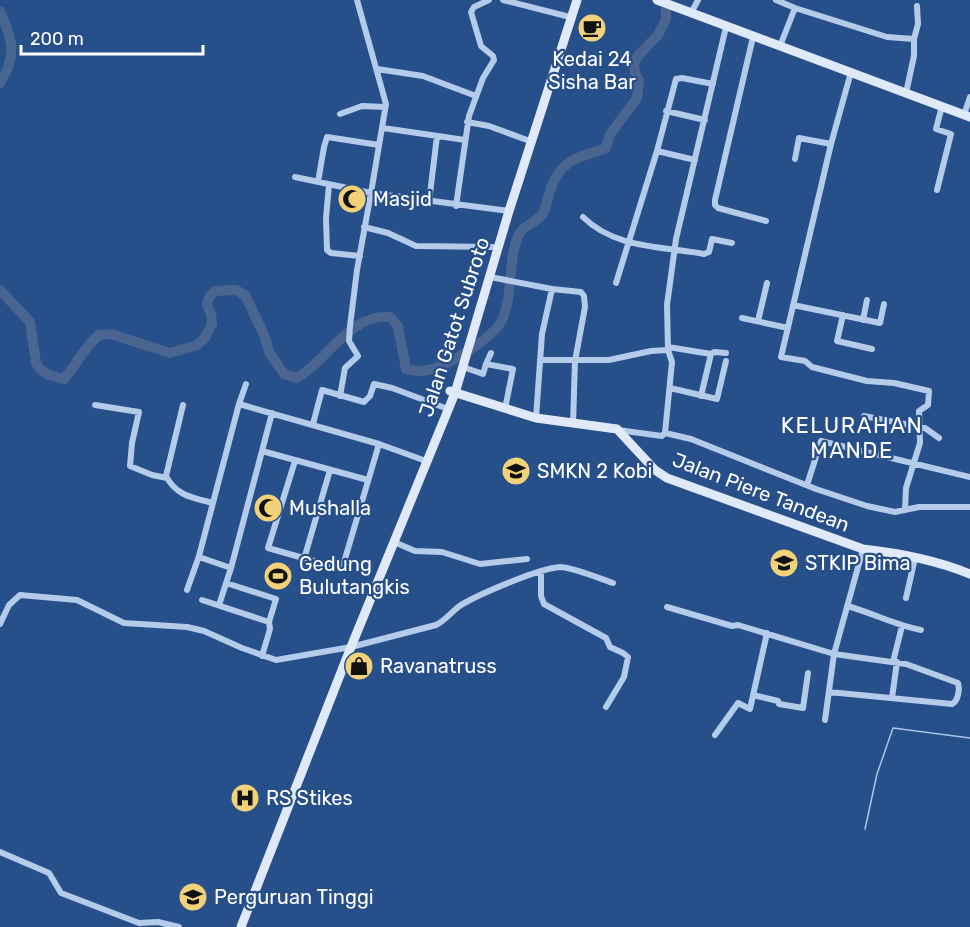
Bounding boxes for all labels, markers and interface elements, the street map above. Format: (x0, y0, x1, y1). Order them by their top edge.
cafe icon: Kedai 24 Sisha Bar (576, 12, 608, 44)
scale bar (21, 18, 202, 56)
text: 200 m (30, 28, 84, 50)
place label: Kedai 24 Sisha Bar (548, 47, 636, 94)
mosque icon: Masjid (336, 183, 368, 215)
place label: Masjid (373, 187, 432, 211)
street label: Jalan Gatot Subroto (414, 234, 494, 420)
district label: KELURAHAN MANDE (781, 412, 923, 464)
street label: Jalan Piere Tandean (669, 447, 853, 537)
school or university icon: SMKN 2 Kobi (500, 455, 532, 487)
place label: SMKN 2 Kobi (537, 459, 652, 483)
mosque icon: Mushalla (252, 492, 284, 524)
place label: Mushalla (289, 496, 371, 520)
school or university icon: STKIP Bima (768, 547, 800, 579)
place label: STKIP Bima (805, 551, 911, 575)
place label: Gedung Bulutangkis (299, 552, 410, 599)
sports icon: Gedung Bulutangkis (262, 560, 294, 592)
shop icon: Ravanatruss (343, 650, 375, 682)
place label: Ravanatruss (380, 654, 497, 678)
hospital icon: RS Stikes (229, 782, 261, 814)
place label: RS Stikes (266, 786, 353, 810)
school or university icon: Perguruan Tinggi (177, 881, 209, 913)
place label: Perguruan Tinggi (214, 885, 374, 909)

